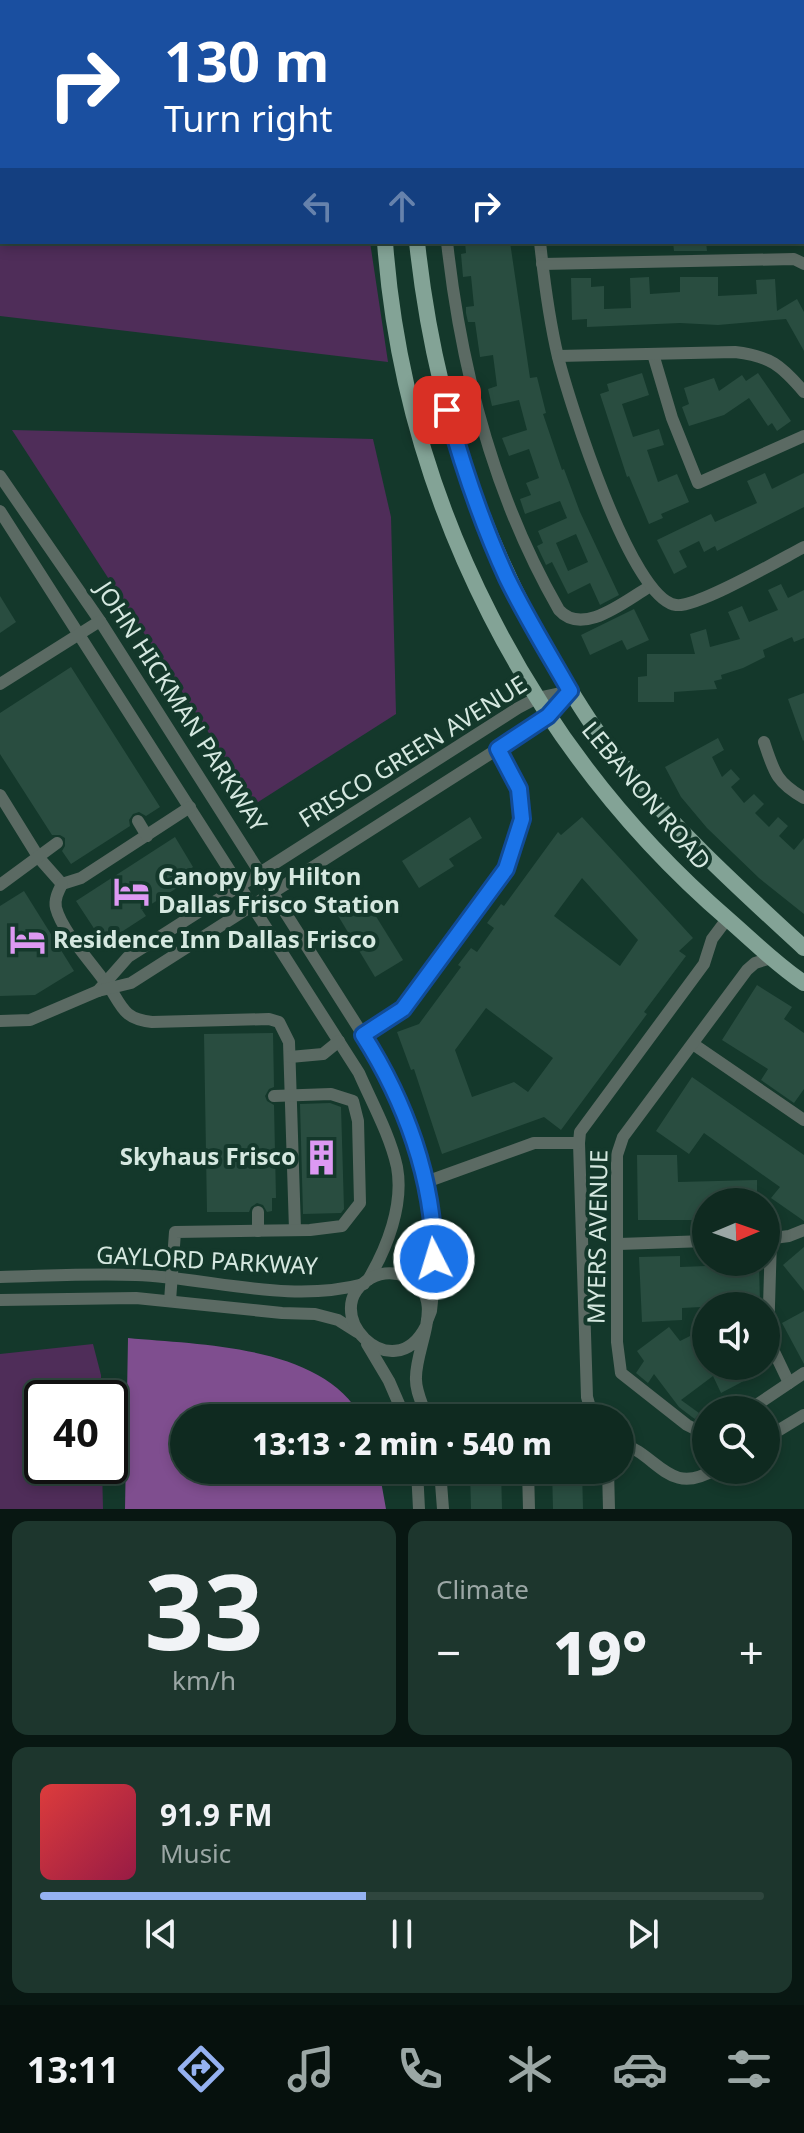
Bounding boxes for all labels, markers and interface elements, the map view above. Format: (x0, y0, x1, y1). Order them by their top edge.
text: 130 m (164, 22, 329, 98)
icon: right (32, 32, 136, 136)
text: Turn right (164, 94, 332, 143)
icon: left (296, 184, 340, 228)
icon: ahead (380, 184, 424, 228)
icon: right (464, 184, 508, 228)
pin (413, 376, 481, 444)
icon: arrive (425, 388, 469, 432)
street label: JOHN HICKMAN PARKWAY (88, 573, 276, 838)
street label: FRISCO GREEN AVENUE (292, 667, 533, 834)
street label: LEBANON ROAD (575, 714, 719, 876)
place label: Canopy by Hilton Dallas Frisco Station (158, 859, 400, 920)
hotel icon: Canopy by Hilton Dallas Frisco Station (113, 872, 151, 910)
hotel icon: Residence Inn Dallas Frisco (8, 921, 46, 959)
place label: Residence Inn Dallas Frisco (53, 922, 377, 955)
building icon: Skyhaus Frisco (303, 1138, 341, 1176)
place label: Skyhaus Frisco (120, 1139, 296, 1172)
street label: MYERS AVENUE (578, 1150, 615, 1324)
north arrow (692, 1188, 780, 1276)
map controls (692, 1188, 780, 1484)
position arrow (392, 1217, 476, 1301)
street label: GAYLORD PARKWAY (95, 1237, 319, 1282)
button: sound (692, 1292, 780, 1380)
speed limit sign: 40 (24, 1380, 128, 1484)
button: search (692, 1396, 780, 1484)
text: 13:13 · 2 min · 540 m (252, 1423, 552, 1464)
text: 33 (145, 1539, 263, 1680)
text: Climate (436, 1571, 529, 1607)
text: 19° (553, 1611, 647, 1693)
text: − (436, 1622, 461, 1682)
text: + (739, 1622, 764, 1682)
text: km/h (172, 1662, 236, 1698)
text: 91.9 FM (160, 1794, 272, 1835)
text: Music (160, 1835, 231, 1871)
icon: previous (139, 1912, 183, 1956)
icon: pause (380, 1912, 424, 1956)
icon: next (621, 1912, 665, 1956)
icon: directions (173, 2041, 229, 2097)
icon: music (283, 2041, 339, 2097)
icon: phone (392, 2041, 448, 2097)
icon: climate (502, 2041, 558, 2097)
icon: car (612, 2041, 668, 2097)
icon: filters (721, 2041, 777, 2097)
text: 13:11 (27, 2045, 119, 2094)

